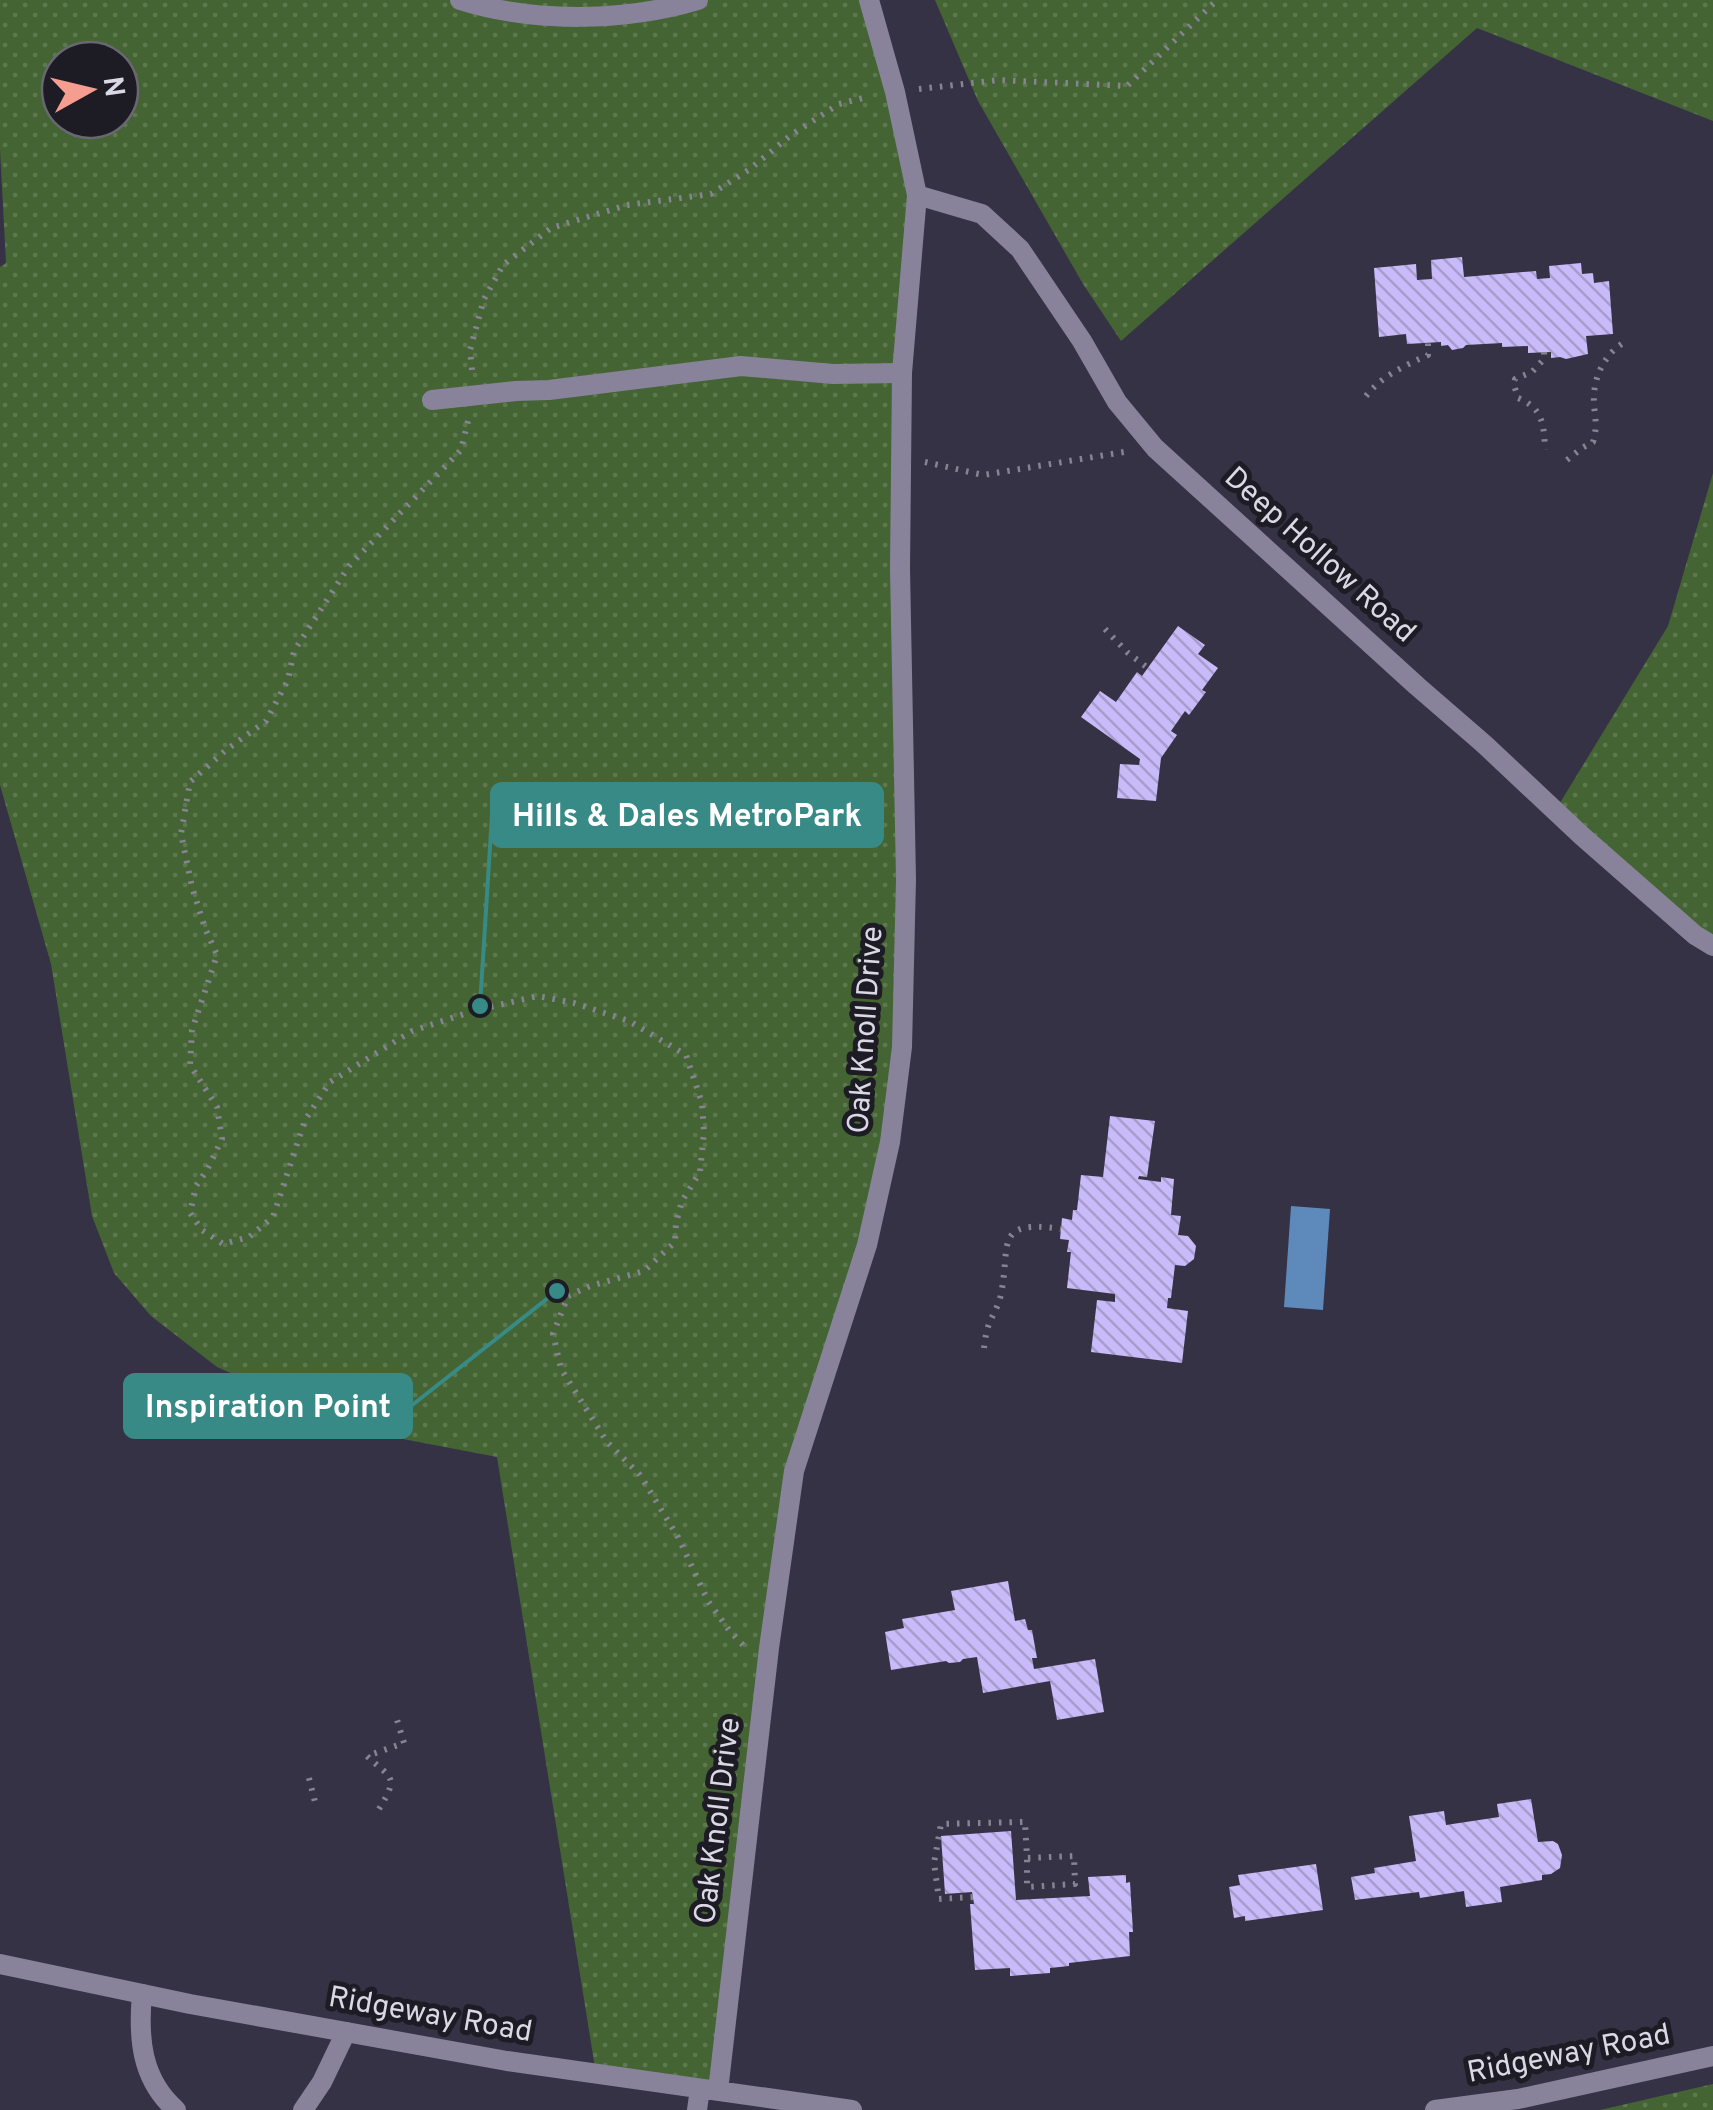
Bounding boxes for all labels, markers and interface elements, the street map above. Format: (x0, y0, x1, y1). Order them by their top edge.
north arrow (40, 40, 140, 140)
text: N (93, 74, 131, 99)
street label: Deep Hollow Road (1216, 460, 1422, 652)
callout: Hills & Dales MetroPark (492, 784, 882, 846)
text: Hills & Dales MetroPark (512, 798, 862, 838)
street label: Oak Knoll Drive (841, 925, 893, 1135)
callout: Inspiration Point (125, 1375, 411, 1437)
text: Inspiration Point (145, 1389, 391, 1429)
street label: Oak Knoll Drive (688, 1716, 750, 1926)
street label: Ridgeway Road (325, 1980, 535, 2052)
street label: Ridgeway Road (1464, 2017, 1674, 2093)

